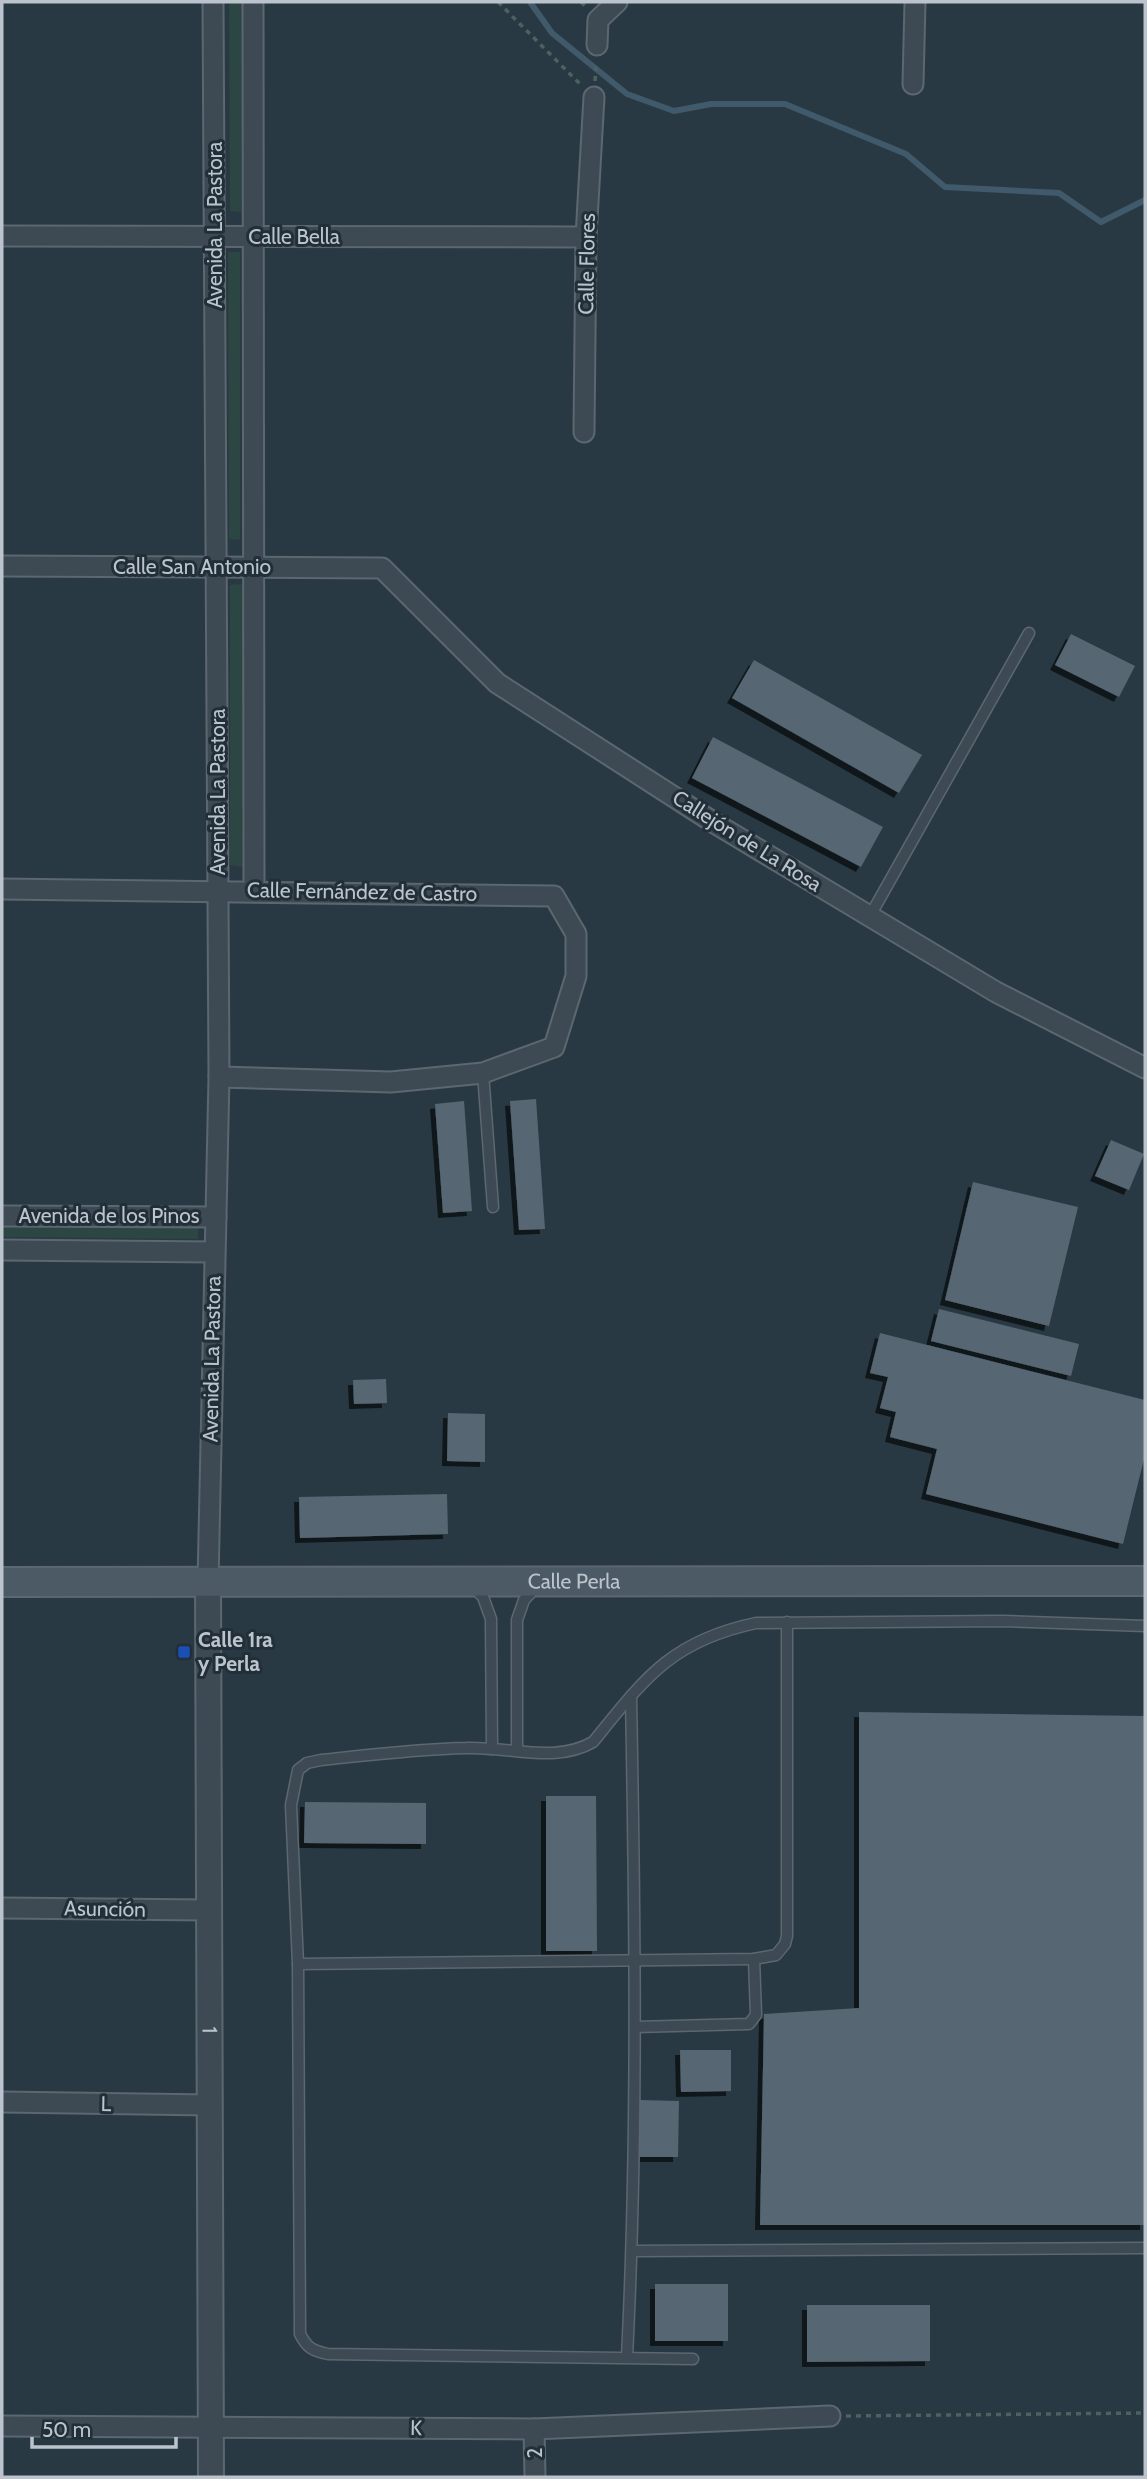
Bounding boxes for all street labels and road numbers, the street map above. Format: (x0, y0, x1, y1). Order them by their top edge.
street label: Avenida La Pastora (202, 142, 227, 308)
street label: Calle Flores (573, 213, 600, 315)
street label: Calle Bella (248, 224, 340, 249)
street label: Calle San Antonio (113, 554, 271, 579)
street label: Avenida La Pastora (205, 709, 230, 875)
street label: Callejón de La Rosa (668, 785, 826, 897)
street label: Calle Fernández de Castro (247, 877, 477, 906)
street label: Avenida de los Pinos (18, 1203, 200, 1228)
street label: Avenida La Pastora (198, 1275, 225, 1443)
street label: Calle Perla (528, 1568, 620, 1594)
street label: Asunción (64, 1895, 146, 1922)
street label: 1 (197, 2027, 223, 2033)
street label: L (101, 2091, 112, 2116)
street label: K (410, 2415, 422, 2440)
street label: 2 (522, 2447, 547, 2459)

